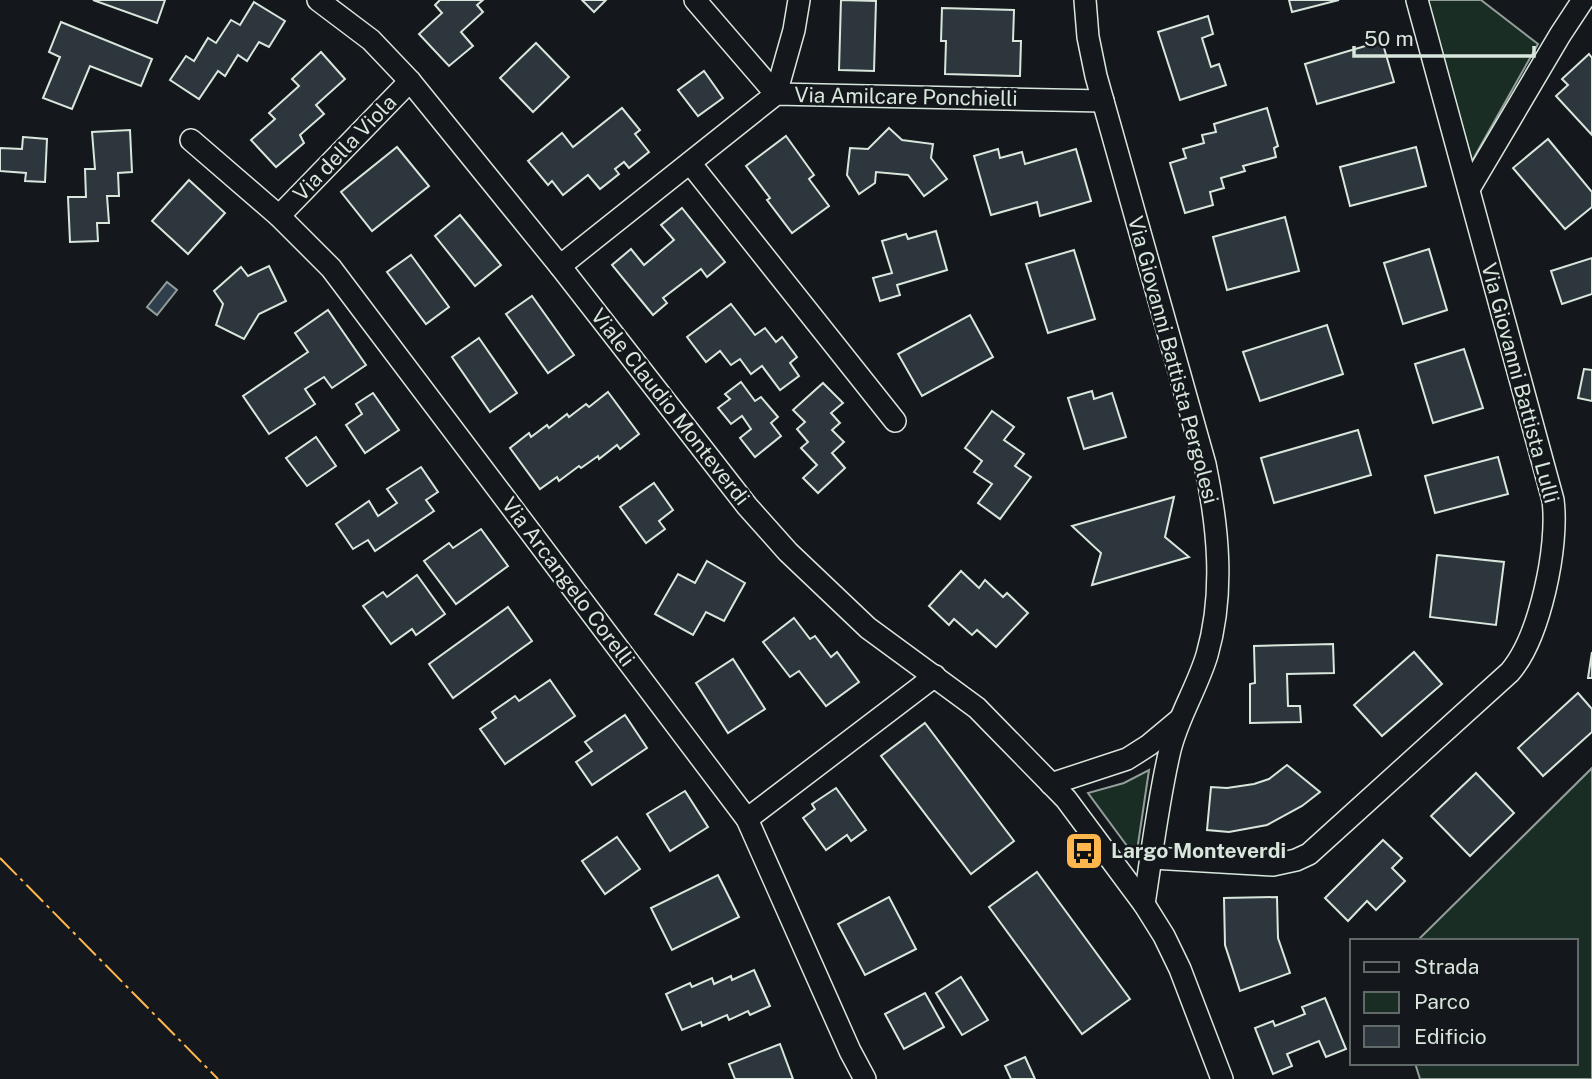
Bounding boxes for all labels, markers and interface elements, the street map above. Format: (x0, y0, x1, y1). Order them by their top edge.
scale bar (1354, 14, 1534, 58)
text: 50 m (1364, 26, 1414, 51)
street label: Via Amilcare Ponchielli (794, 82, 1018, 111)
street label: Via della Viola (288, 89, 401, 206)
street label: Via Giovanni Battista Pergolesi (1123, 213, 1224, 506)
street label: Via Giovanni Battista Lulli (1476, 260, 1565, 506)
street label: Viale Claudio Monteverdi (586, 303, 755, 510)
street label: Via Arcangelo Corelli (497, 492, 640, 671)
bus stop icon: Largo Monteverdi (1063, 830, 1105, 872)
place label: Largo Monteverdi (1111, 838, 1286, 863)
legend (1350, 939, 1578, 1065)
text: Strada (1414, 954, 1479, 979)
text: Parco (1414, 989, 1470, 1014)
text: Edificio (1414, 1024, 1487, 1049)

